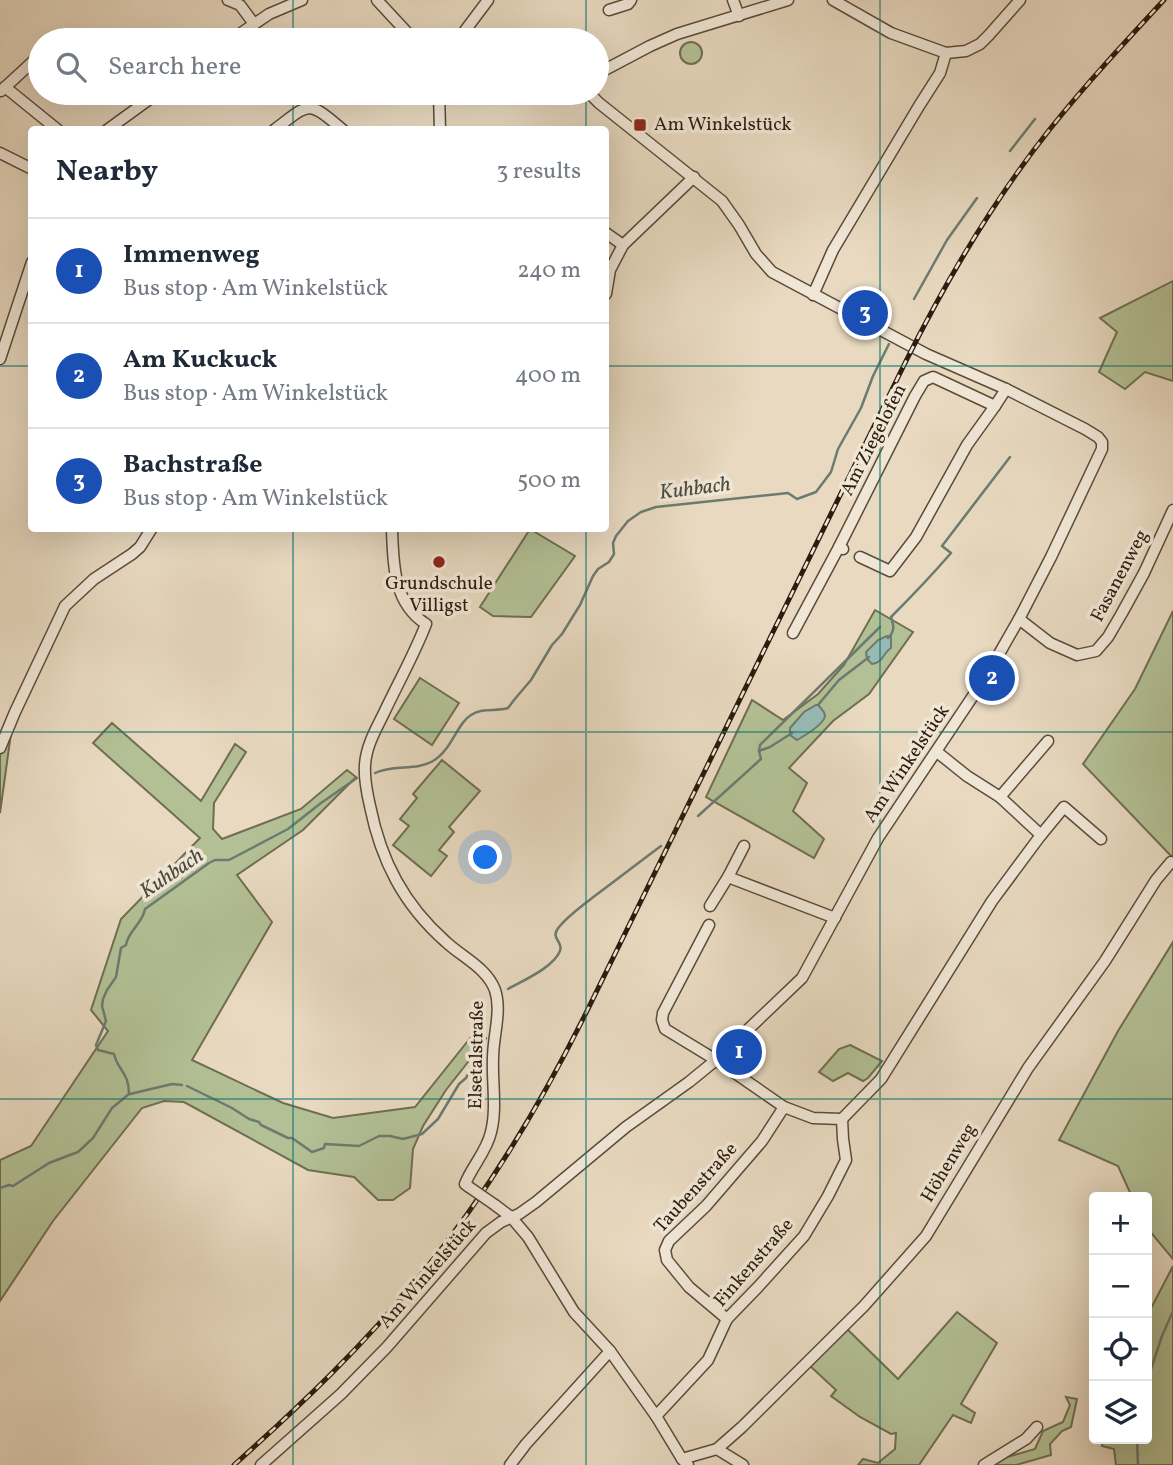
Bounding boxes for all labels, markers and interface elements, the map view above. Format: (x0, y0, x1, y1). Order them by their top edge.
search box (28, 28, 609, 105)
icon: search (52, 48, 90, 86)
text: Search here (108, 49, 241, 85)
place label: Am Winkelstück (654, 112, 792, 138)
marker: Am Winkelstück (632, 117, 648, 133)
text: Nearby (56, 151, 158, 193)
text: 3 results (496, 156, 581, 188)
text: Immenweg (123, 237, 260, 273)
text: 1 (74, 255, 84, 287)
text: 240 m (517, 255, 581, 287)
text: Bus stop · Am Winkelstück (123, 273, 388, 305)
pin: 3 (842, 287, 888, 339)
text: Am Kuckuck (123, 342, 277, 378)
text: 2 (73, 360, 85, 392)
text: 400 m (515, 360, 581, 392)
text: Bus stop · Am Winkelstück (123, 378, 388, 410)
street label: Am Ziegelofen (835, 380, 913, 500)
text: Bachstraße (123, 447, 263, 483)
text: 3 (73, 465, 85, 497)
text: 500 m (517, 465, 581, 497)
water label: Kuhbach (658, 470, 732, 508)
text: Bus stop · Am Winkelstück (123, 483, 388, 515)
street label: Fasanenweg (1085, 525, 1155, 627)
marker: Grundschule Villigst (431, 554, 447, 570)
place label: Grundschule Villigst (385, 571, 493, 619)
pin: 2 (969, 652, 1015, 704)
street label: Am Winkelstück (858, 700, 956, 828)
your location (468, 840, 502, 874)
water label: Kuhbach (134, 842, 210, 906)
street label: Elsetalstraße (463, 1000, 491, 1110)
pin: 1 (716, 1026, 762, 1078)
street label: Höhenweg (915, 1118, 983, 1208)
street label: Taubenstraße (648, 1137, 744, 1239)
map controls (1089, 1192, 1152, 1444)
button: + (1089, 1192, 1152, 1255)
street label: Finkenstraße (708, 1213, 800, 1313)
street label: Am Winkelstück (373, 1214, 483, 1334)
button: − (1089, 1255, 1152, 1318)
button: locate (1089, 1318, 1152, 1381)
button: layers (1089, 1381, 1152, 1444)

